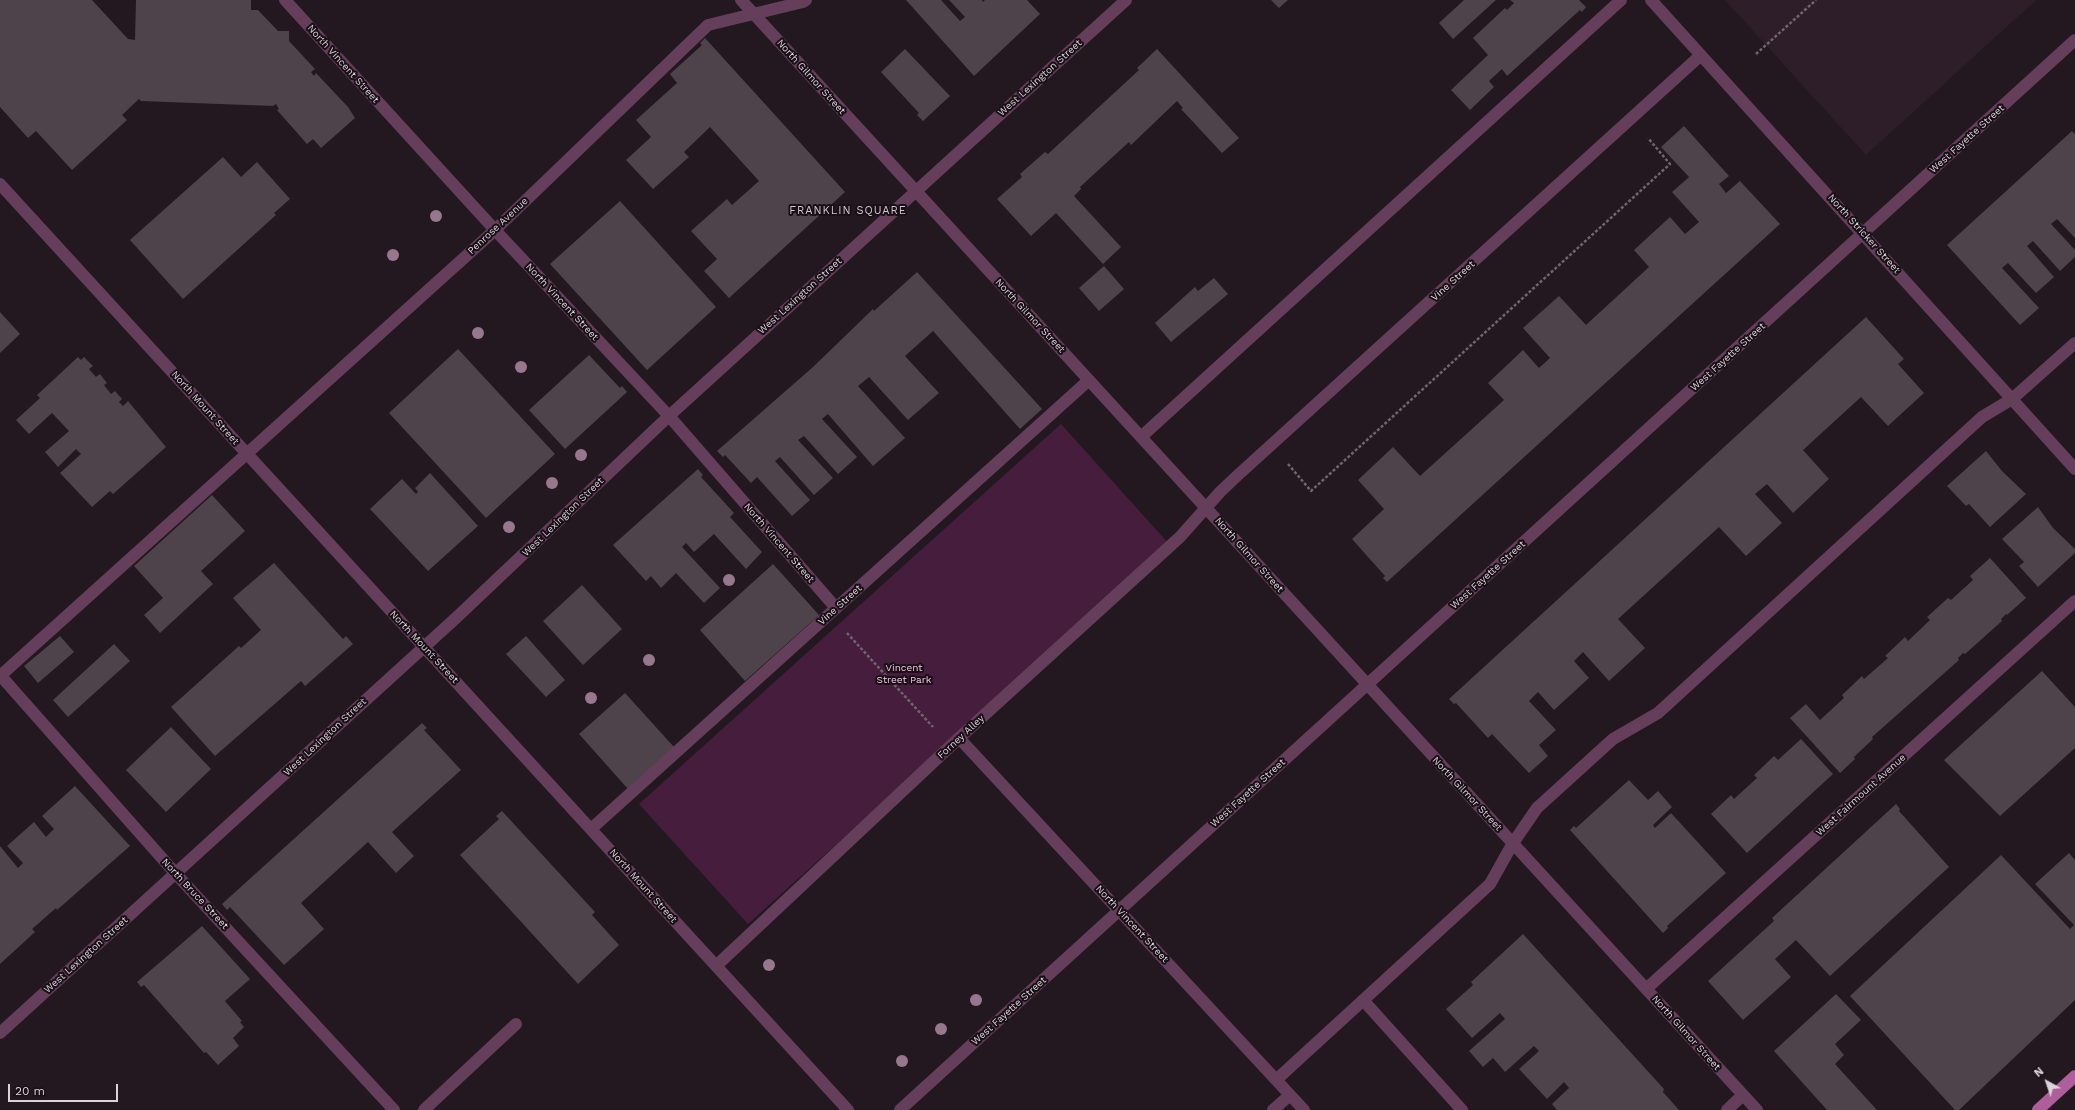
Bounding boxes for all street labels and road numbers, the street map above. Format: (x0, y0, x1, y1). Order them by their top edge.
street label: North Vincent Street (305, 22, 381, 106)
street label: North Gilmor Street (774, 37, 848, 117)
street label: West Lexington Street (996, 37, 1084, 119)
street label: West Fayette Street (1927, 102, 2007, 176)
street label: North Stricker Street (1825, 192, 1903, 276)
street label: Penrose Avenue (465, 195, 531, 257)
street label: West Lexington Street (756, 255, 844, 337)
street label: Vine Street (1429, 258, 1477, 304)
street label: North Vincent Street (523, 261, 601, 343)
street label: North Gilmor Street (993, 276, 1067, 356)
street label: West Fayette Street (1688, 320, 1768, 394)
street label: North Mount Street (169, 369, 241, 447)
street label: West Lexington Street (520, 475, 606, 559)
street label: North Vincent Street (741, 501, 817, 585)
street label: North Gilmor Street (1212, 515, 1286, 595)
street label: West Fayette Street (1448, 538, 1528, 612)
street label: Vine Street (816, 582, 864, 628)
street label: North Mount Street (387, 608, 461, 686)
street label: West Lexington Street (281, 696, 369, 778)
street label: Forney Alley (935, 712, 987, 762)
street label: West Fairmount Avenue (1814, 752, 1908, 838)
street label: North Gilmor Street (1430, 754, 1504, 834)
street label: West Fayette Street (1208, 756, 1288, 830)
street label: North Mount Street (607, 847, 679, 925)
street label: North Bruce Street (159, 856, 231, 932)
street label: North Vincent Street (1093, 883, 1171, 965)
street label: West Lexington Street (42, 914, 130, 996)
street label: West Fayette Street (969, 974, 1049, 1048)
street label: North Gilmor Street (1649, 993, 1723, 1073)

